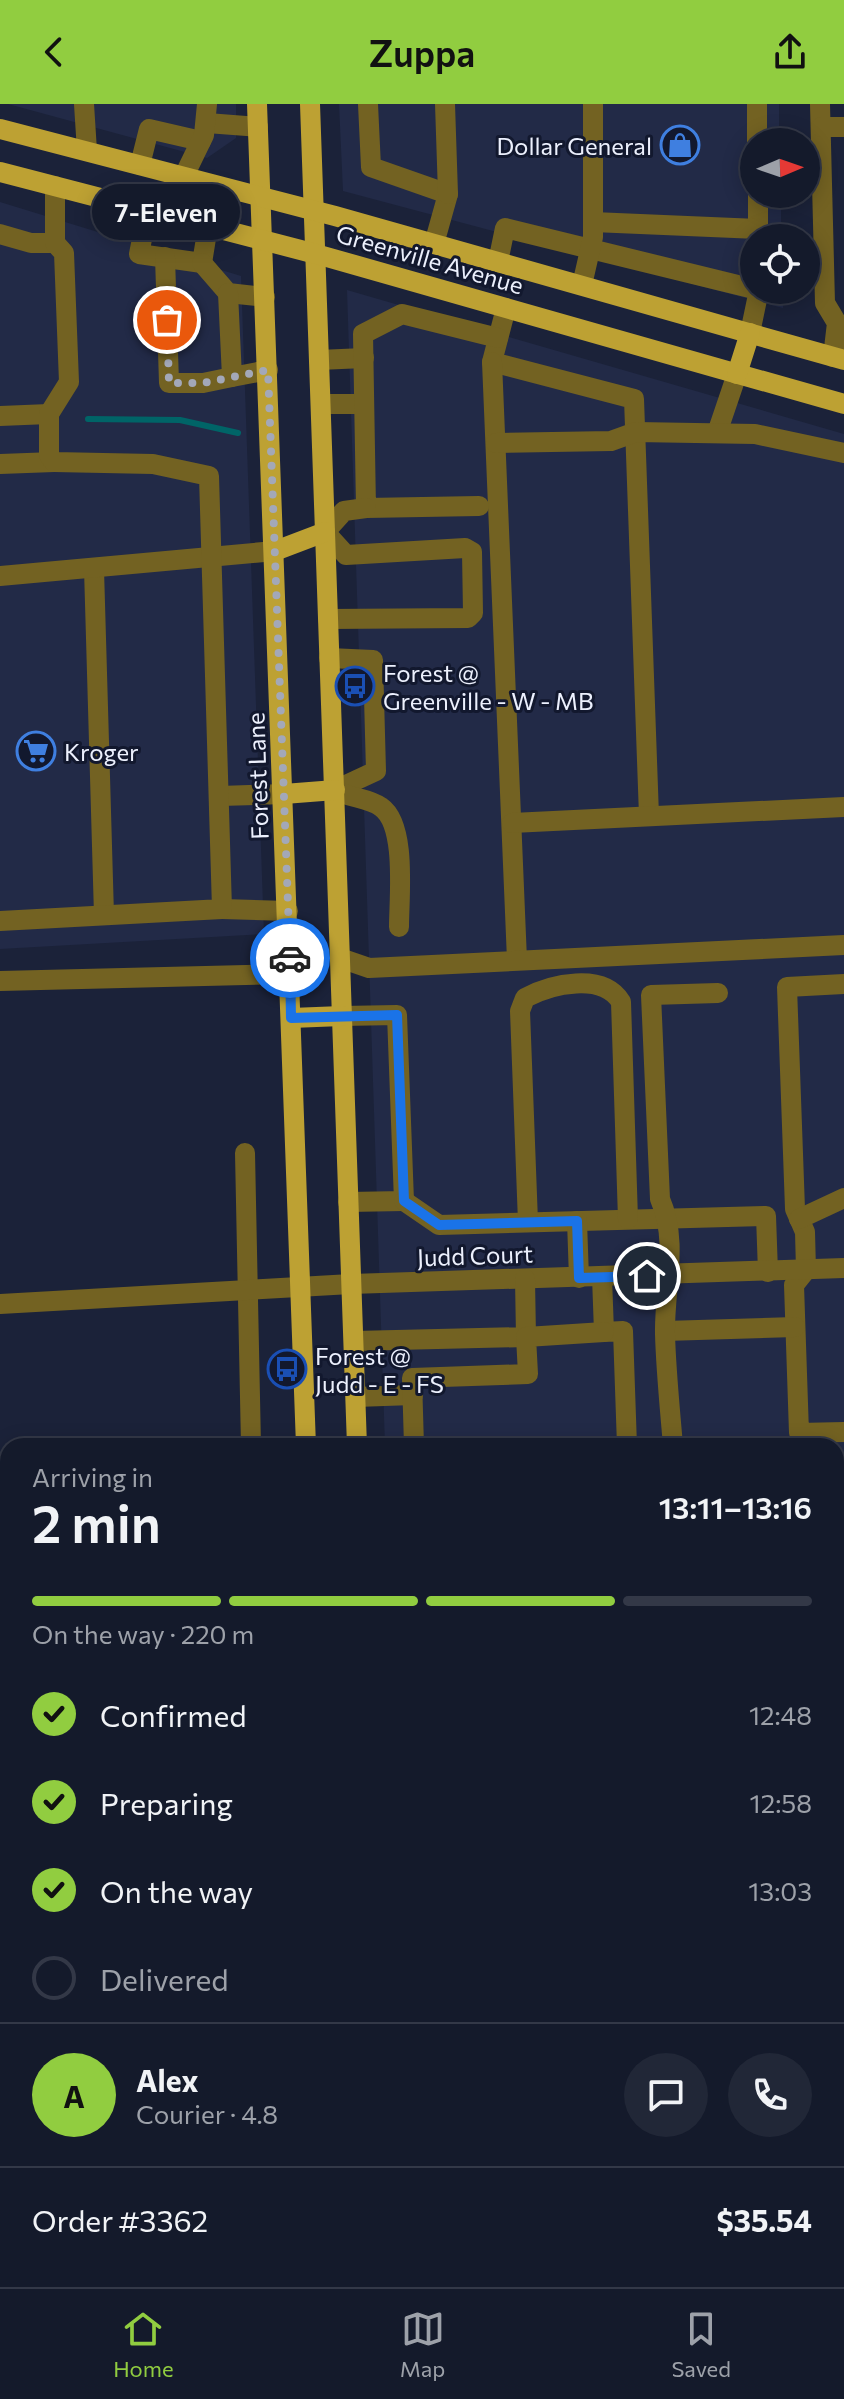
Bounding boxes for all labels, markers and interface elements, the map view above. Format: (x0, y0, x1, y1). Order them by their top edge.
icon: back (32, 30, 76, 74)
text: Zuppa (369, 30, 475, 74)
icon: share (768, 30, 812, 74)
shop icon: Dollar General (659, 124, 701, 166)
north arrow (740, 128, 820, 208)
map controls (740, 128, 820, 304)
place label: Dollar General (496, 131, 652, 160)
callout: 7-Eleven (93, 184, 241, 240)
text: 7-Eleven (115, 196, 217, 227)
street label: Greenville Avenue (333, 218, 527, 300)
button: locate (740, 224, 820, 304)
pin (133, 286, 201, 354)
icon: bag (145, 298, 189, 342)
place label: Forest @ Greenville - W - MB (383, 658, 594, 715)
bus stop icon: Forest @ Greenville - W - MB (334, 665, 376, 707)
street label: Forest Lane (240, 712, 274, 840)
supermarket icon: Kroger (15, 730, 57, 772)
place label: Kroger (64, 737, 139, 766)
courier (250, 918, 330, 998)
icon: car (268, 936, 312, 980)
street label: Judd Court (416, 1238, 534, 1272)
pin (613, 1242, 681, 1310)
icon: home (625, 1254, 669, 1298)
place label: Forest @ Judd - E - FS (315, 1341, 444, 1398)
bus stop icon: Forest @ Judd - E - FS (266, 1348, 308, 1390)
text: Arriving in (32, 1461, 153, 1492)
text: 13:11–13:16 (659, 1488, 812, 1525)
text: 2 min (32, 1490, 161, 1554)
text: On the way · 220 m (32, 1618, 254, 1649)
icon: check (32, 1692, 76, 1736)
text: Confirmed (100, 1696, 247, 1733)
text: 12:48 (749, 1699, 812, 1730)
icon: check (32, 1780, 76, 1824)
text: Preparing (100, 1784, 233, 1821)
text: 12:58 (750, 1787, 812, 1818)
icon: check (32, 1868, 76, 1912)
text: On the way (100, 1872, 253, 1909)
text: 13:03 (748, 1875, 812, 1906)
text: Delivered (100, 1960, 229, 1997)
button: chat (624, 2053, 708, 2137)
button: phone (728, 2053, 812, 2137)
text: Alex (136, 2061, 199, 2098)
text: A (63, 2077, 85, 2114)
text: Courier · 4.8 (136, 2098, 278, 2129)
text: Order #3362 (32, 2201, 208, 2238)
text: $35.54 (716, 2201, 812, 2238)
tab: Home (113, 2307, 174, 2382)
tab: Map (400, 2307, 445, 2382)
tab: Saved (671, 2307, 731, 2382)

